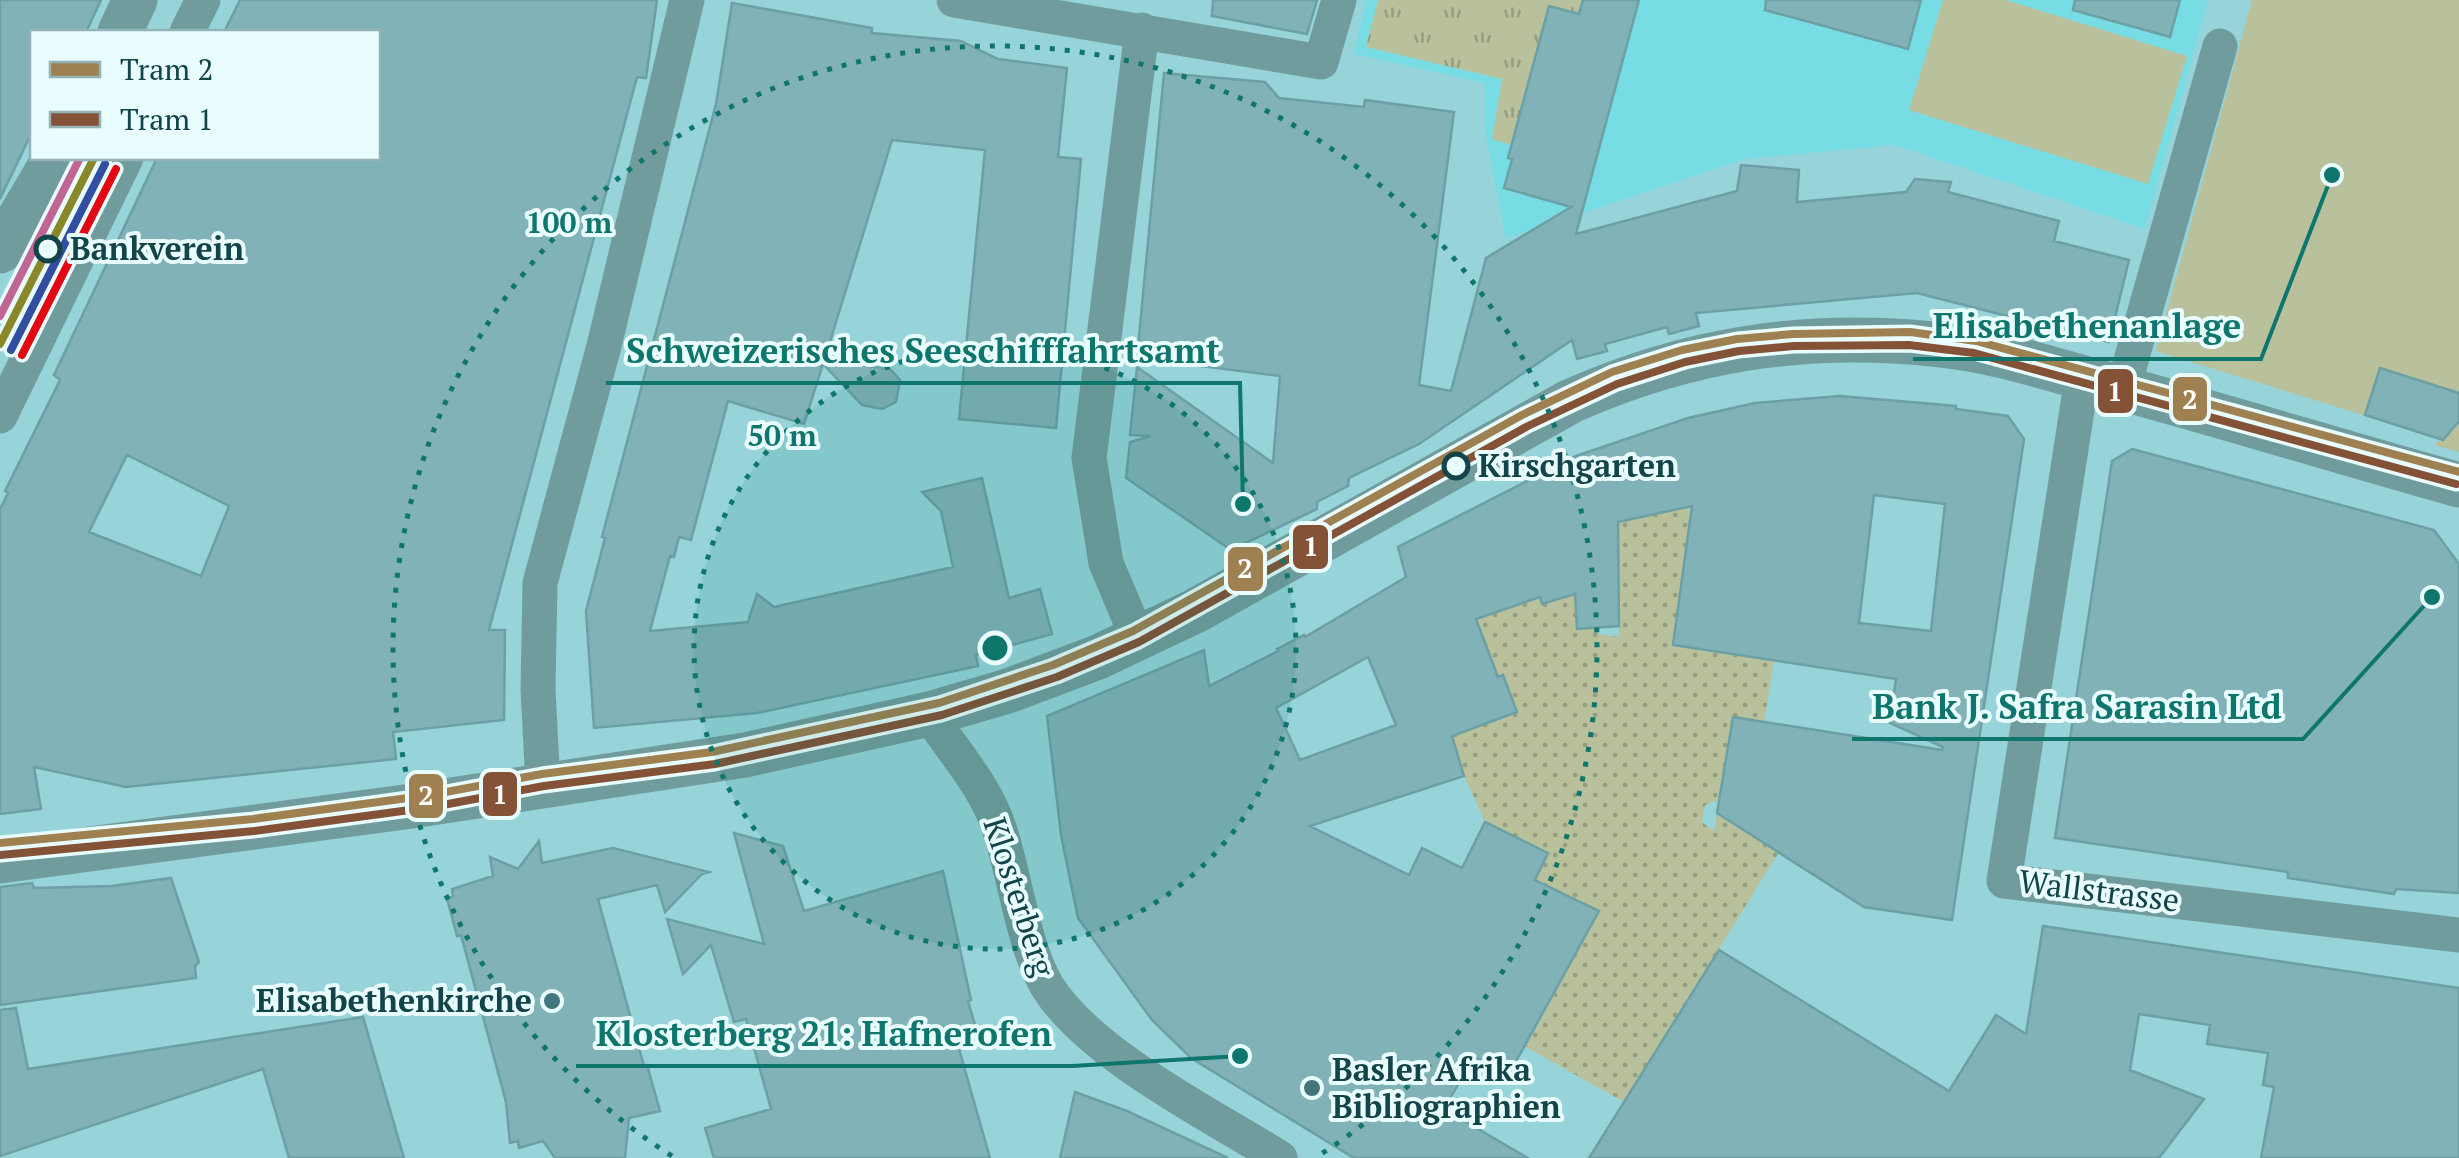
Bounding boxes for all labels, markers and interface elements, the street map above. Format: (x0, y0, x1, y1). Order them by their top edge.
legend (30, 30, 380, 160)
text: Tram 2 (120, 49, 214, 89)
text: Tram 1 (120, 99, 214, 139)
text: 100 m (526, 202, 613, 242)
place label: Bankverein (70, 227, 244, 269)
marker: Bankverein (35, 236, 61, 262)
callout: Elisabethenanlage (1913, 294, 2261, 359)
text: Elisabethenanlage (1933, 302, 2241, 348)
callout: Schweizerisches Seeschifffahrtsamt (606, 318, 1240, 383)
text: Schweizerisches Seeschifffahrtsamt (626, 327, 1220, 373)
line badge: 1 (2096, 367, 2135, 415)
text: 1 (2107, 372, 2123, 409)
line badge: 2 (2171, 375, 2209, 423)
text: 2 (2182, 380, 2198, 417)
text: 50 m (747, 415, 817, 455)
place label: Kirschgarten (1478, 444, 1676, 486)
marker: Kirschgarten (1443, 453, 1469, 479)
line badge: 1 (1291, 523, 1330, 571)
text: 1 (1303, 527, 1319, 564)
line badge: 2 (1226, 545, 1265, 593)
text: 2 (1237, 549, 1253, 586)
centre of rings (977, 630, 1013, 666)
callout: Bank J. Safra Sarasin Ltd (1852, 674, 2303, 739)
text: Bank J. Safra Sarasin Ltd (1872, 683, 2282, 729)
line badge: 1 (481, 770, 519, 818)
line badge: 2 (407, 772, 445, 820)
text: 1 (492, 775, 508, 812)
text: 2 (418, 776, 434, 813)
street label: Klosterberg (975, 812, 1066, 983)
street label: Wallstrasse (2017, 859, 2182, 921)
place label: Elisabethenkirche (256, 979, 532, 1021)
marker: Elisabethenkirche (541, 990, 563, 1012)
callout: Klosterberg 21: Hafnerofen (576, 1001, 1072, 1066)
text: Klosterberg 21: Hafnerofen (596, 1010, 1052, 1056)
place label: Basler Afrika Bibliographien (1332, 1048, 1561, 1127)
marker: Basler Afrika Bibliographien (1301, 1077, 1323, 1099)

